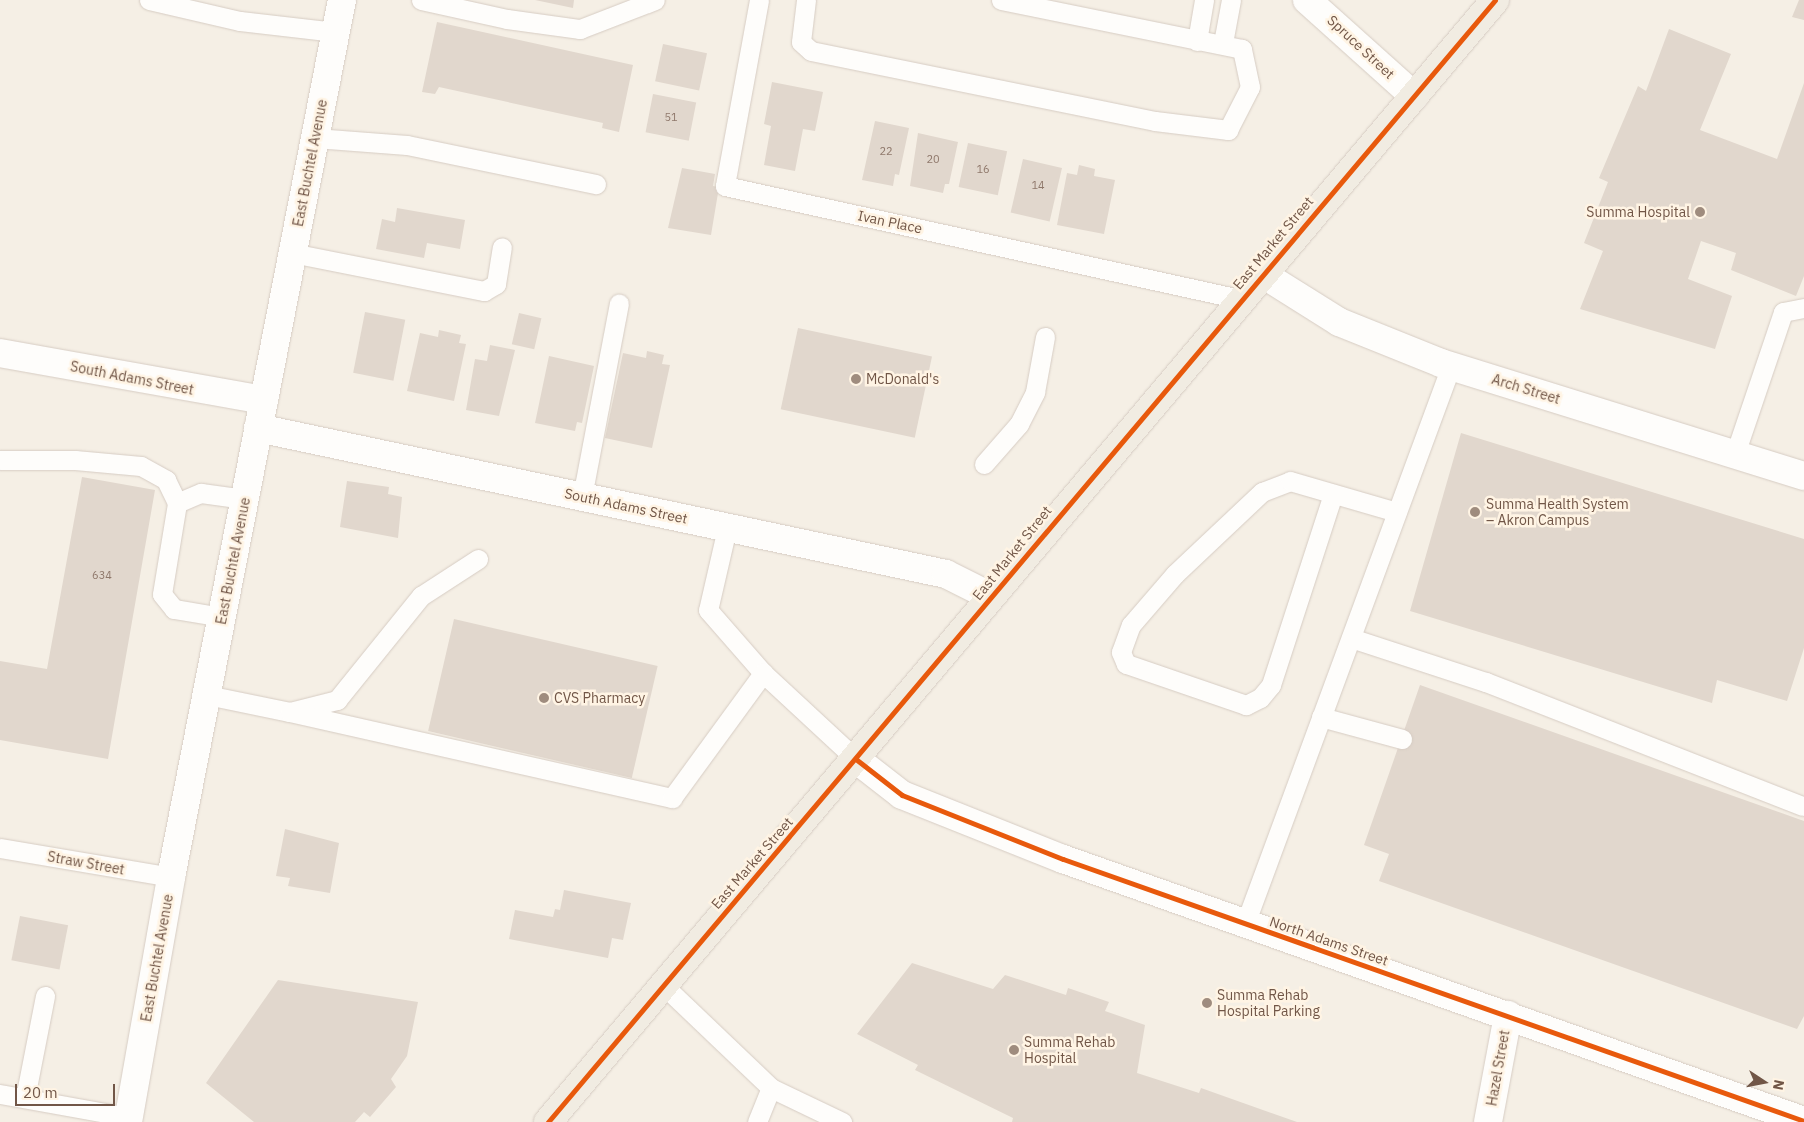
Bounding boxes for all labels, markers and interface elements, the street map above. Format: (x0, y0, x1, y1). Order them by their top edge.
street label: Spruce Street (1324, 12, 1398, 82)
street label: East Buchtel Avenue (289, 98, 331, 228)
house number: 51 (664, 110, 678, 124)
house number: 22 (879, 144, 893, 158)
house number: 20 (926, 152, 940, 166)
house number: 16 (976, 162, 990, 176)
house number: 14 (1031, 178, 1045, 192)
street label: East Market Street (1229, 193, 1317, 293)
place label: Summa Hospital (1586, 204, 1690, 220)
marker: Summa Hospital (1694, 206, 1706, 218)
street label: Ivan Place (856, 207, 924, 237)
street label: South Adams Street (69, 358, 195, 398)
place label: McDonald's (866, 371, 939, 387)
street label: Arch Street (1490, 371, 1562, 407)
marker: McDonald's (850, 373, 862, 385)
street label: South Adams Street (563, 485, 689, 527)
street label: East Buchtel Avenue (212, 496, 254, 626)
place label: Summa Health System – Akron Campus (1486, 496, 1629, 528)
street label: East Market Street (969, 503, 1055, 603)
marker: Summa Health System – Akron Campus (1468, 505, 1482, 519)
house number: 634 (92, 568, 112, 582)
place label: CVS Pharmacy (554, 690, 645, 706)
marker: CVS Pharmacy (538, 692, 550, 704)
street label: East Market Street (708, 814, 796, 912)
street label: Straw Street (46, 848, 126, 878)
street label: East Buchtel Avenue (138, 893, 176, 1023)
street label: North Adams Street (1267, 913, 1391, 969)
place label: Summa Rehab Hospital Parking (1217, 987, 1320, 1020)
marker: Summa Rehab Hospital Parking (1201, 997, 1213, 1009)
street label: Hazel Street (1483, 1029, 1513, 1107)
place label: Summa Rehab Hospital (1024, 1034, 1115, 1066)
marker: Summa Rehab Hospital (1008, 1044, 1020, 1056)
north arrow (1739, 1057, 1789, 1107)
scale bar (18, 1074, 118, 1106)
text: N (1769, 1078, 1789, 1092)
text: 20 m (23, 1083, 58, 1102)

